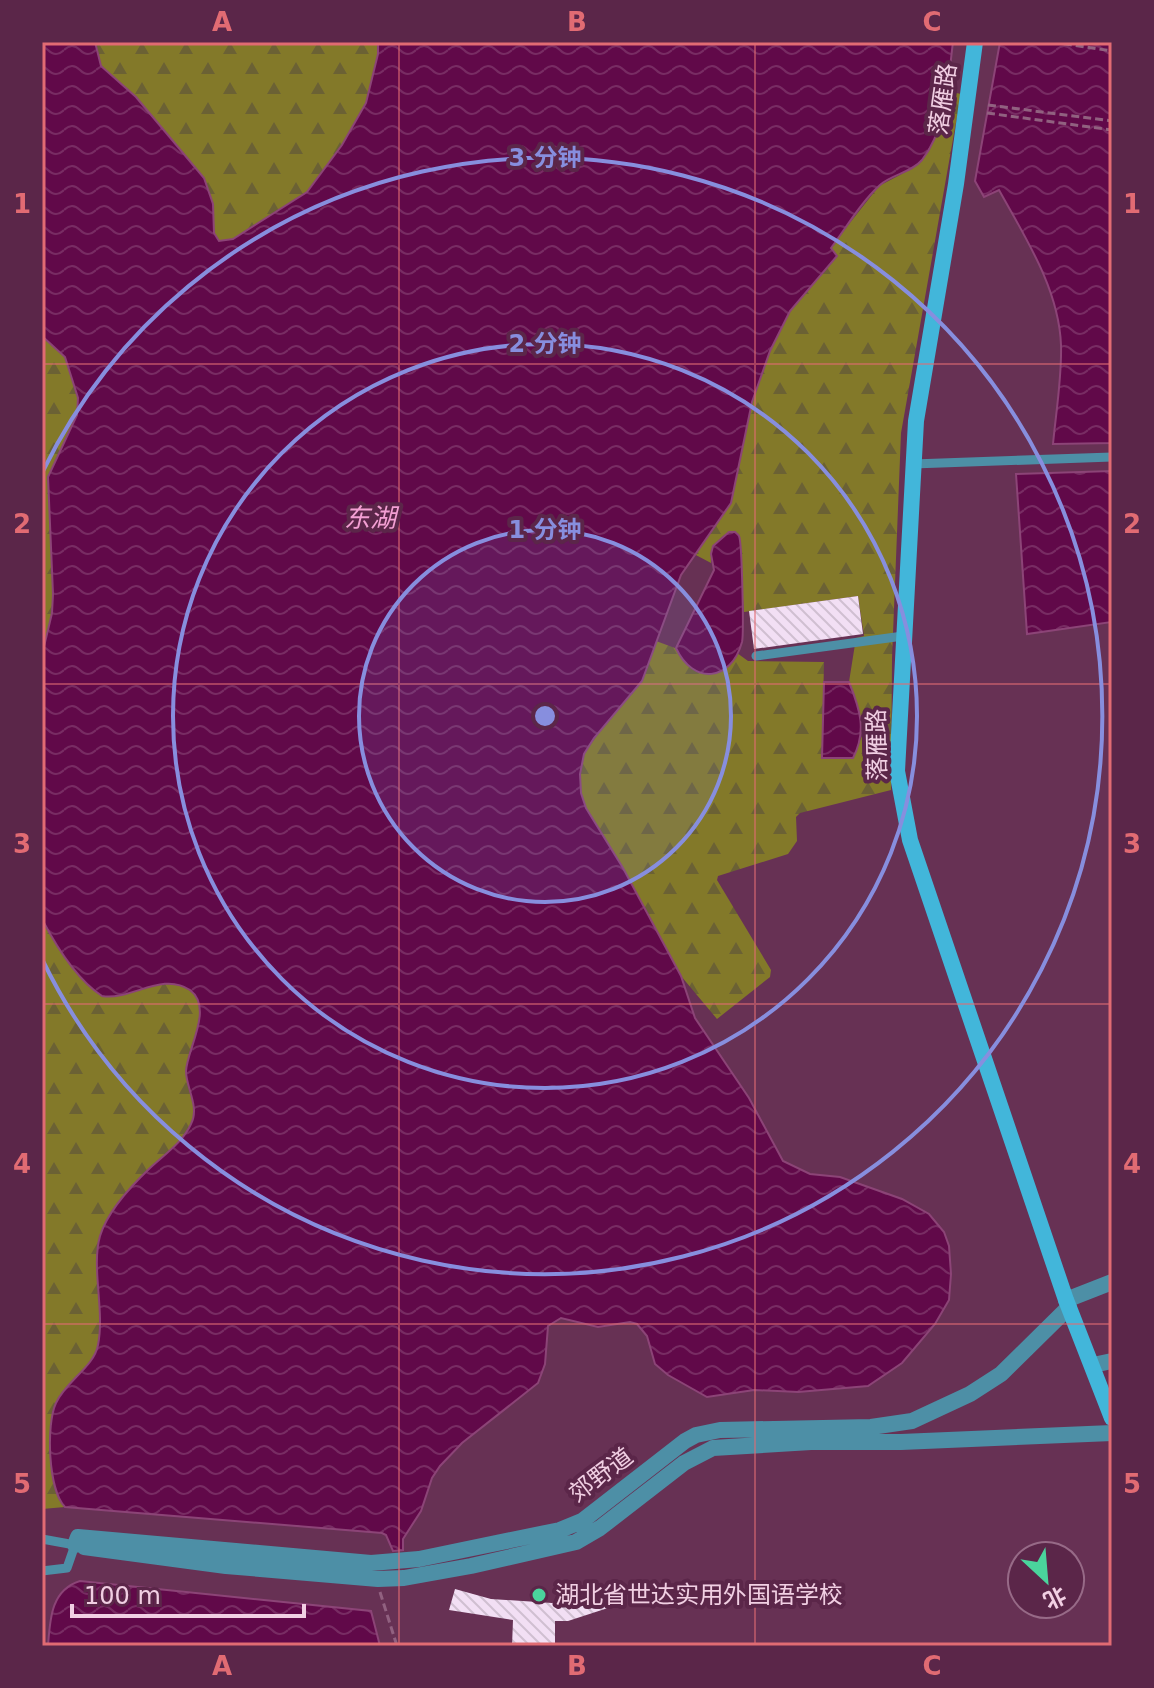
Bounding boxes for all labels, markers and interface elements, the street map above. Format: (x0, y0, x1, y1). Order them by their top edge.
text: A (212, 7, 232, 37)
text: B (567, 7, 587, 37)
text: C (922, 7, 942, 37)
street label: 落雁路 (924, 61, 962, 137)
text: 3 分钟 (508, 144, 582, 172)
text: 1 (13, 189, 31, 219)
text: 1 (1123, 189, 1141, 219)
text: 2 分钟 (508, 330, 582, 358)
water label: 东湖 (344, 503, 400, 533)
text: 2 (13, 509, 31, 539)
text: 2 (1123, 509, 1141, 539)
text: 1 分钟 (508, 516, 582, 544)
centre of rings (531, 702, 559, 730)
street label: 落雁路 (862, 709, 892, 781)
text: 3 (13, 829, 31, 859)
text: 3 (1123, 829, 1141, 859)
text: 4 (13, 1149, 31, 1179)
text: 4 (1123, 1149, 1141, 1179)
street label: 郊野道 (564, 1442, 638, 1508)
text: 5 (13, 1469, 31, 1499)
text: 5 (1123, 1469, 1141, 1499)
north arrow (1006, 1540, 1086, 1620)
scale bar (72, 1568, 304, 1618)
place label: 湖北省世达实用外国语学校 (555, 1581, 843, 1609)
text: 北 (1039, 1581, 1070, 1614)
text: 100 m (84, 1582, 161, 1610)
marker: 湖北省世达实用外国语学校 (530, 1586, 548, 1604)
text: A (212, 1651, 232, 1681)
text: B (567, 1651, 587, 1681)
text: C (922, 1651, 942, 1681)

